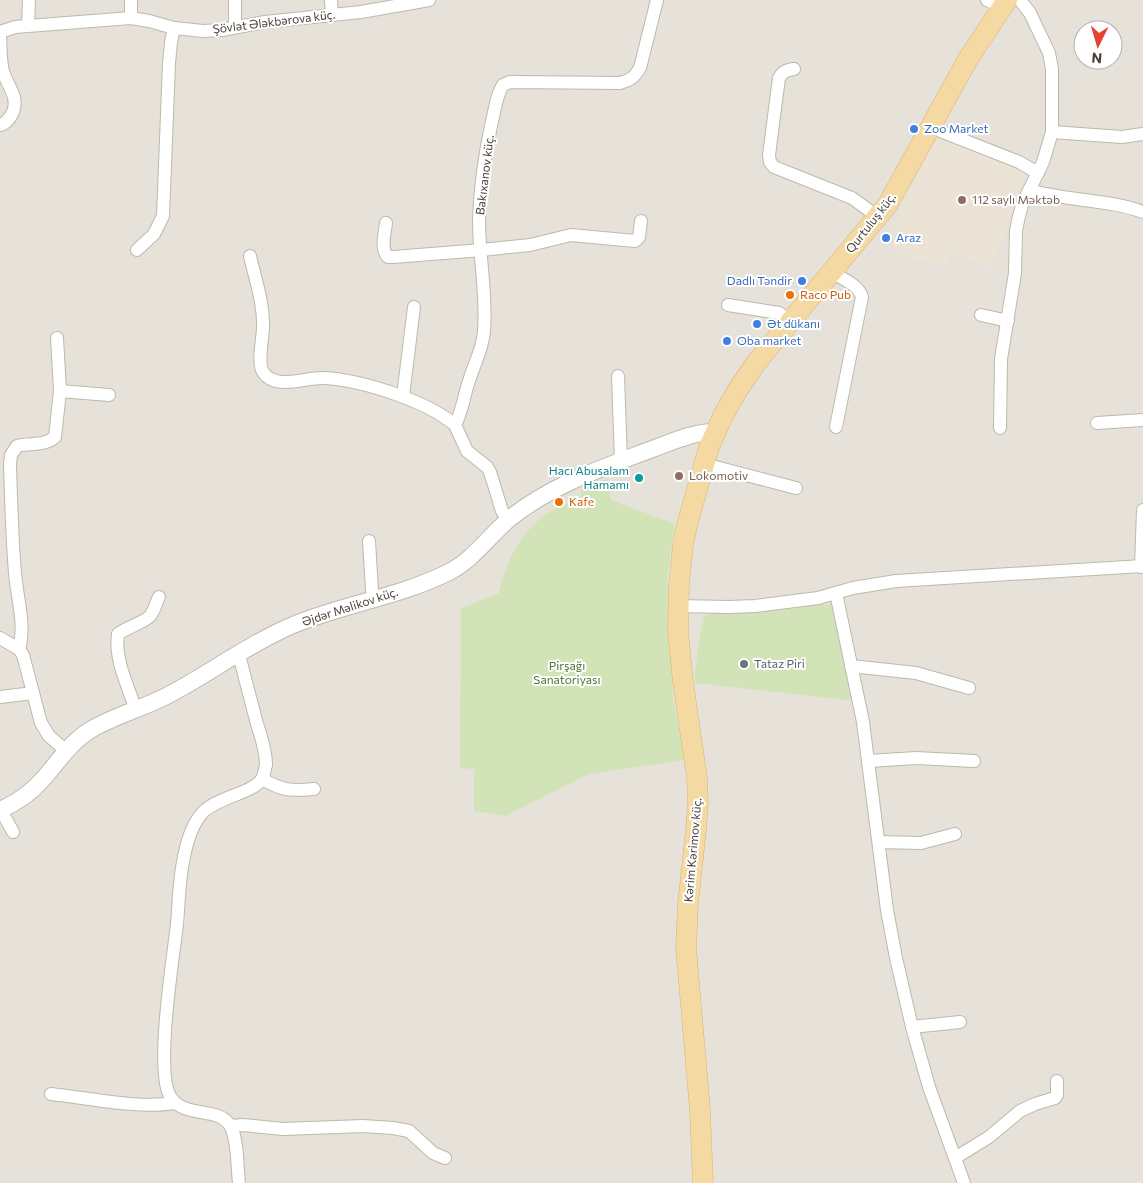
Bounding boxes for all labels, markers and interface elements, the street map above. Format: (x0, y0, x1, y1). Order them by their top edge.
street label: Şövlət Ələkbərova küç. (212, 7, 336, 35)
north arrow (1073, 20, 1123, 70)
text: N (1091, 50, 1103, 67)
place label: Zoo Market (924, 121, 989, 135)
marker: Zoo Market (908, 123, 920, 135)
street label: Bakıxanov küç. (472, 134, 496, 216)
street label: Qurtuluş küç. (842, 189, 898, 255)
place label: 112 saylı Məktəb (972, 192, 1060, 206)
marker: 112 saylı Məktəb (956, 194, 968, 206)
place label: Araz (896, 230, 921, 244)
marker: Araz (880, 232, 892, 244)
place label: Dadlı Təndir (727, 273, 792, 287)
marker: Dadlı Təndir (796, 275, 808, 287)
place label: Raco Pub (800, 287, 851, 301)
marker: Raco Pub (784, 289, 796, 301)
place label: Ət dükanı (767, 316, 820, 330)
marker: Ət dükanı (751, 318, 763, 330)
place label: Oba market (737, 333, 801, 347)
marker: Oba market (721, 335, 733, 347)
place label: Hacı Abusalam Hamamı (549, 463, 629, 491)
place label: Lokomotiv (689, 468, 748, 482)
marker: Lokomotiv (673, 470, 685, 482)
marker: Hacı Abusalam Hamamı (633, 472, 645, 484)
place label: Kafe (569, 494, 594, 508)
marker: Kafe (553, 496, 565, 508)
street label: Əjdər Məlikov küç. (300, 584, 400, 628)
place label: Tataz Piri (754, 656, 805, 670)
park label: Pirşağı Sanatoriyası (533, 658, 601, 686)
marker: Tataz Piri (738, 658, 750, 670)
street label: Kərim Kərimov küç. (680, 797, 704, 903)

